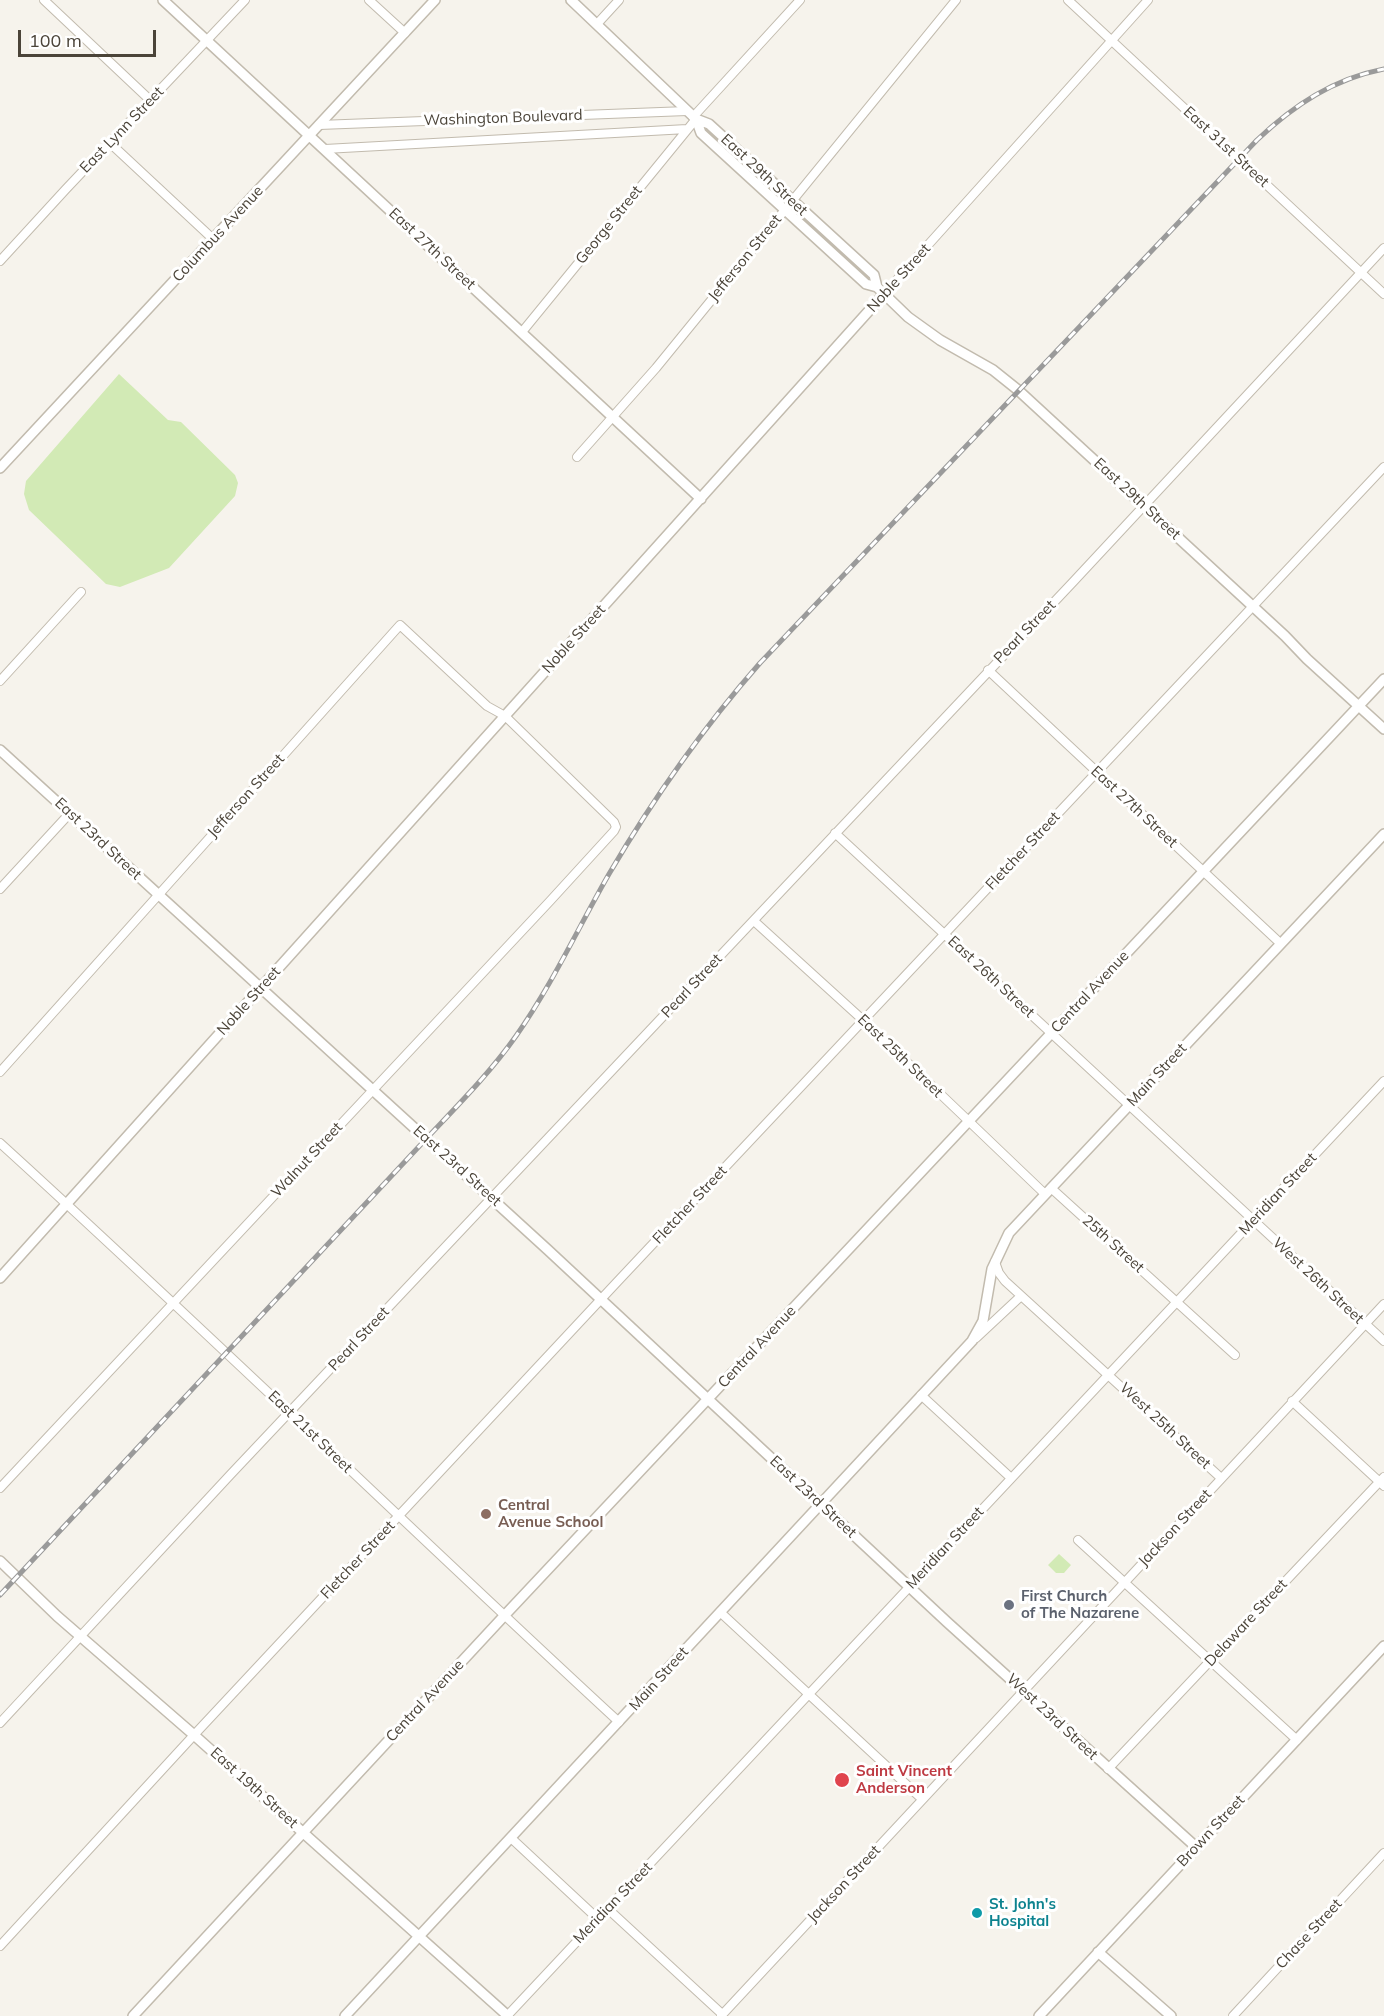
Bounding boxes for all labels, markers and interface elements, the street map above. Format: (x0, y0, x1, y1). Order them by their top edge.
scale bar (21, 18, 159, 56)
text: 100 m (29, 29, 82, 52)
street label: East Lynn Street (76, 83, 168, 177)
street label: East 31st Street (1180, 103, 1272, 191)
street label: Washington Boulevard (423, 106, 583, 130)
street label: East 29th Street (717, 130, 811, 220)
street label: Columbus Avenue (169, 182, 267, 286)
street label: George Street (572, 182, 646, 268)
street label: East 27th Street (385, 204, 479, 294)
street label: Jefferson Street (704, 211, 786, 305)
street label: Noble Street (864, 240, 934, 316)
street label: East 29th Street (1090, 454, 1184, 544)
street label: Pearl Street (990, 597, 1060, 667)
street label: Noble Street (539, 601, 609, 677)
street label: Jefferson Street (204, 750, 288, 842)
street label: East 27th Street (1087, 762, 1181, 852)
street label: East 23rd Street (51, 794, 145, 884)
street label: Fletcher Street (982, 808, 1064, 894)
street label: East 26th Street (944, 932, 1038, 1022)
street label: Central Avenue (1047, 947, 1133, 1037)
street label: Pearl Street (658, 950, 726, 1022)
street label: Noble Street (214, 963, 284, 1039)
street label: East 25th Street (854, 1011, 946, 1101)
street label: Main Street (1123, 1040, 1191, 1110)
street label: Walnut Street (268, 1119, 346, 1201)
street label: East 23rd Street (409, 1122, 505, 1210)
street label: Meridian Street (1235, 1149, 1321, 1239)
street label: Fletcher Street (649, 1162, 731, 1248)
street label: 25th Street (1078, 1211, 1148, 1277)
street label: West 26th Street (1269, 1234, 1367, 1328)
street label: Central Avenue (714, 1302, 800, 1392)
street label: Pearl Street (325, 1303, 393, 1375)
street label: West 25th Street (1116, 1379, 1214, 1473)
street label: East 21st Street (264, 1387, 356, 1477)
street label: East 23rd Street (766, 1452, 860, 1542)
street label: Jackson Street (1135, 1486, 1215, 1570)
place label: Central Avenue School (498, 1496, 603, 1531)
street label: Meridian Street (902, 1503, 988, 1593)
marker: Central Avenue School (479, 1507, 493, 1521)
street label: Fletcher Street (317, 1517, 399, 1603)
street label: Delaware Street (1201, 1576, 1291, 1670)
place label: First Church of The Nazarene (1021, 1587, 1139, 1622)
marker: First Church of The Nazarene (1002, 1598, 1016, 1612)
street label: Main Street (626, 1643, 692, 1715)
street label: Central Avenue (382, 1656, 468, 1746)
street label: West 23rd Street (1003, 1670, 1101, 1764)
street label: East 19th Street (206, 1744, 302, 1832)
place label: Saint Vincent Anderson (856, 1762, 952, 1797)
marker: Saint Vincent Anderson (833, 1771, 851, 1789)
street label: Brown Street (1173, 1792, 1249, 1870)
street label: Jackson Street (804, 1842, 884, 1926)
street label: Meridian Street (570, 1859, 656, 1947)
place label: St. John's Hospital (989, 1895, 1056, 1930)
street label: Chase Street (1272, 1895, 1346, 1973)
marker: St. John's Hospital (970, 1906, 984, 1920)

